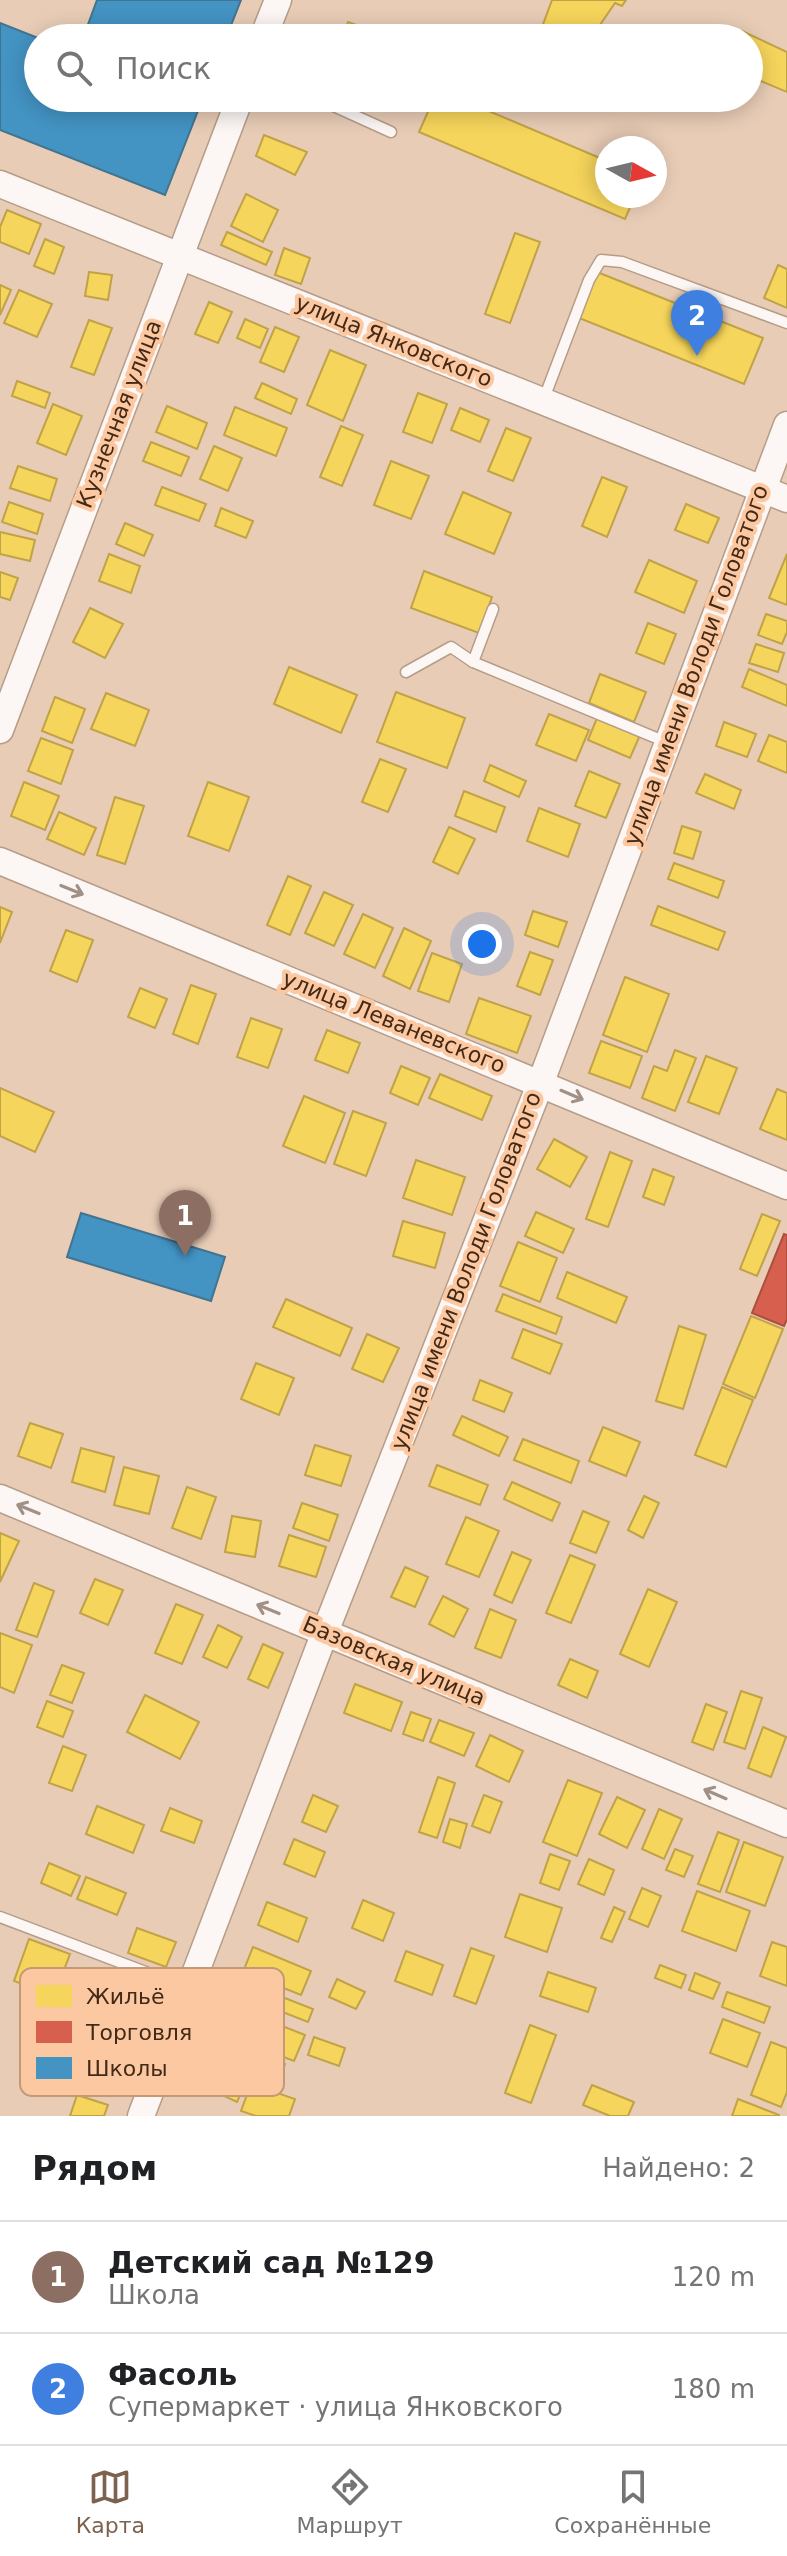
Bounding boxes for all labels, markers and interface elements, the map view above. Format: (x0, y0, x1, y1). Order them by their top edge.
search box (24, 24, 763, 112)
icon: search (52, 46, 96, 90)
text: Поиск (116, 51, 211, 86)
north arrow (595, 136, 667, 208)
street label: улица Янковского (292, 290, 496, 392)
pin: 2 (671, 290, 723, 356)
street label: Кузнечная улица (72, 317, 166, 511)
street label: улица имени Володи Головатого (619, 481, 773, 849)
one-way arrow (59, 884, 84, 898)
your location (462, 924, 502, 964)
street label: улица Леваневского (279, 966, 509, 1078)
street label: улица имени Володи Головатого (386, 1088, 546, 1454)
one-way arrow (559, 1088, 584, 1103)
pin: 1 (159, 1190, 211, 1256)
one-way arrow (16, 1501, 41, 1515)
one-way arrow (256, 1600, 281, 1615)
street label: Базовская улица (299, 1611, 489, 1711)
one-way arrow (703, 1786, 728, 1801)
legend (20, 1968, 284, 2096)
text: Жильё (86, 1984, 165, 2009)
text: Торговля (85, 2020, 192, 2045)
text: Школы (86, 2056, 168, 2081)
text: Рядом (32, 2148, 157, 2188)
text: Найдено: 2 (602, 2153, 755, 2183)
text: Детский сад №129 (108, 2245, 435, 2280)
text: 1 (49, 2262, 67, 2292)
text: 120 m (672, 2262, 755, 2292)
text: Школа (108, 2280, 200, 2310)
text: Фасоль (108, 2357, 237, 2392)
text: 2 (49, 2374, 67, 2404)
text: 180 m (672, 2374, 755, 2404)
text: Супермаркет · улица Янковского (108, 2392, 563, 2422)
tab: Карта (76, 2465, 145, 2538)
tab: Маршрут (297, 2465, 403, 2538)
tab: Сохранённые (554, 2465, 711, 2538)

